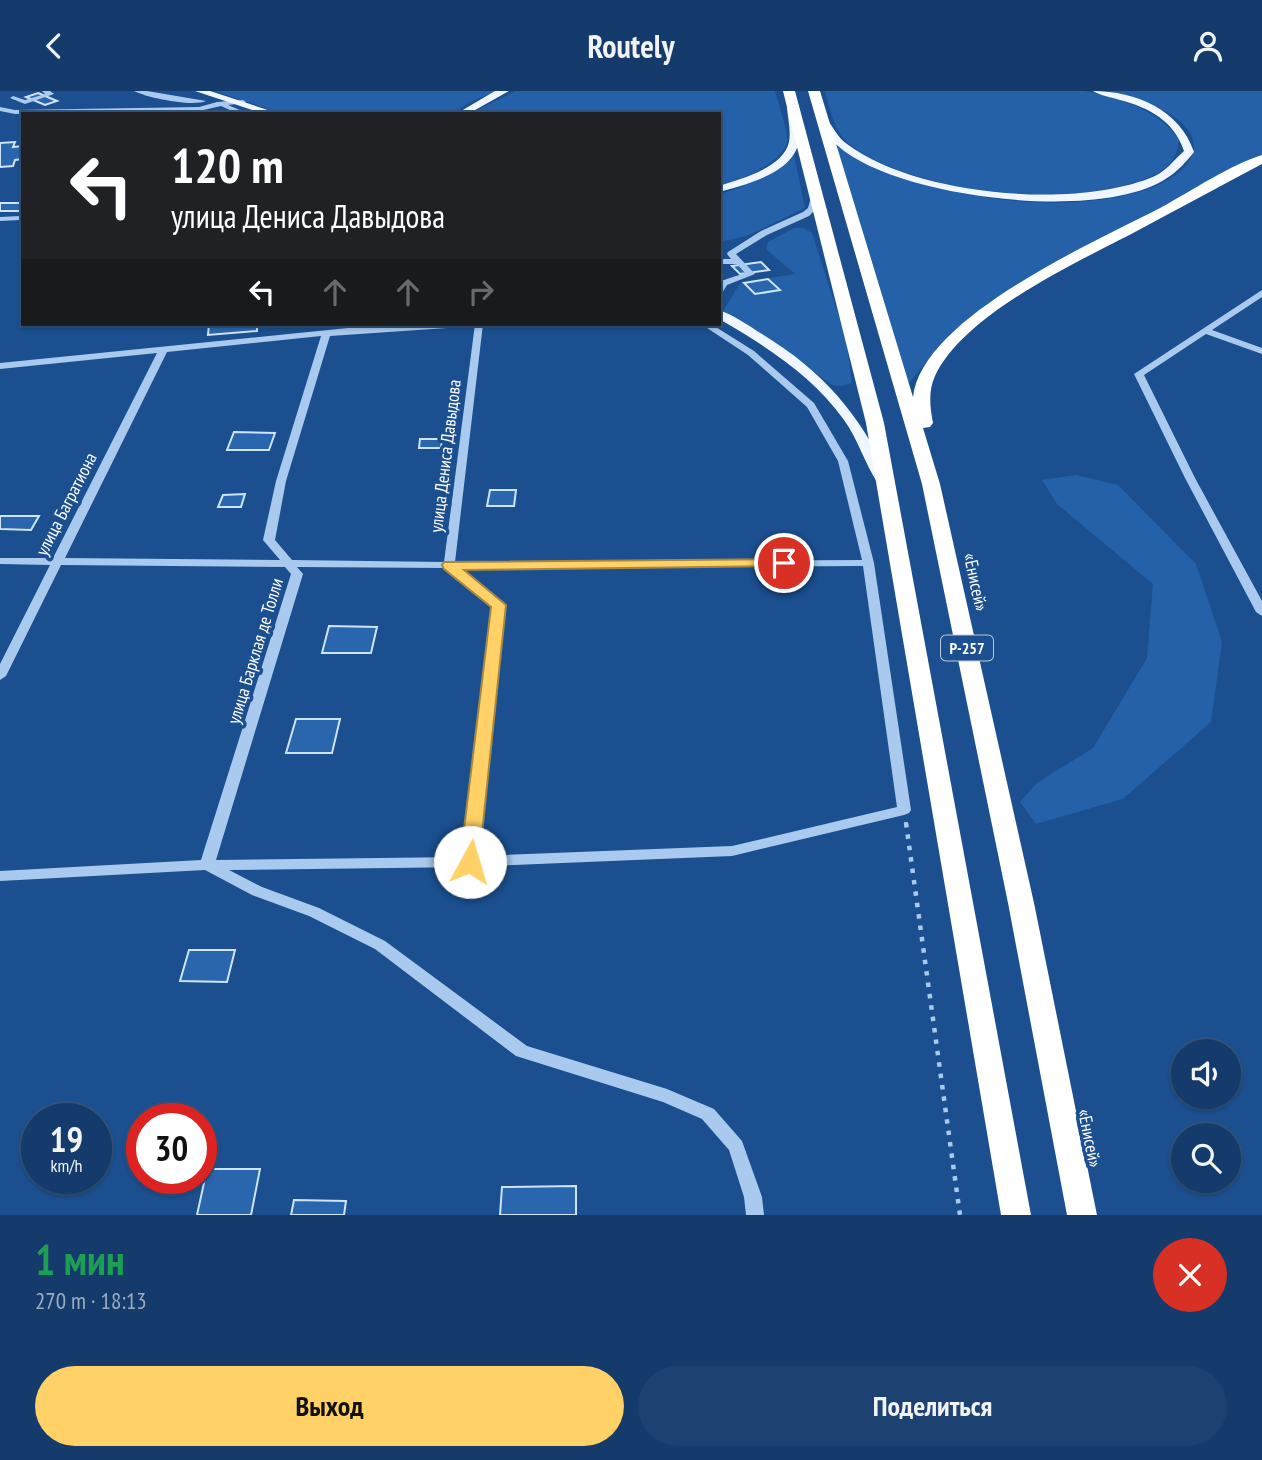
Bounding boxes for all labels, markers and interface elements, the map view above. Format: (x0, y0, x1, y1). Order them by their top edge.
text: Routely (588, 25, 674, 67)
icon: back (35, 27, 73, 65)
icon: person (1189, 27, 1227, 65)
text: 120 m (171, 133, 284, 197)
icon: left (56, 140, 147, 231)
text: улица Дениса Давыдова (171, 195, 445, 237)
icon: left (243, 273, 281, 311)
icon: ahead (316, 273, 354, 311)
icon: ahead (389, 273, 427, 311)
icon: right (462, 273, 500, 311)
street label: улица Дениса Давыдова (424, 378, 466, 534)
street label: улица Багратиона (30, 449, 102, 559)
pin (754, 533, 814, 593)
icon: arrive (765, 544, 803, 582)
street label: «Енисей» (959, 551, 993, 613)
street label: улица Барклая де Толли (222, 575, 288, 727)
road number: Р-257 (941, 635, 993, 661)
position arrow (433, 825, 507, 899)
map controls (1171, 1039, 1241, 1193)
button: sound (1171, 1039, 1241, 1109)
speed limit sign: 30 (126, 1103, 217, 1194)
street label: «Енисей» (1073, 1107, 1107, 1169)
text: 19 (50, 1116, 83, 1162)
button: search (1171, 1123, 1241, 1193)
text: km/h (51, 1154, 82, 1177)
text: 1 мин (35, 1232, 125, 1287)
button: close (1153, 1238, 1227, 1312)
text: 270 m · 18:13 (35, 1286, 147, 1315)
button: Выход (35, 1366, 624, 1446)
button: Поделиться (638, 1366, 1227, 1446)

